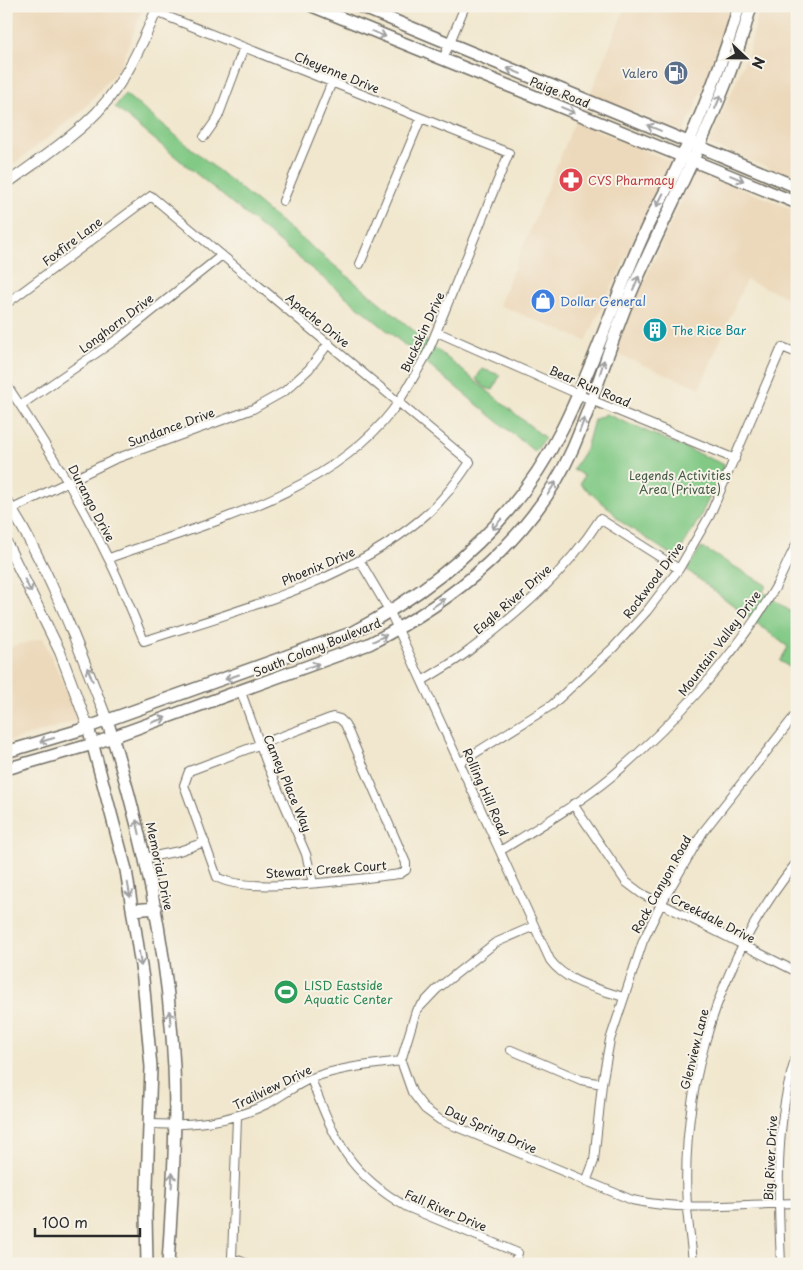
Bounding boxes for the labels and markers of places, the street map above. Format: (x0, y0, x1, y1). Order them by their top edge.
fuel station icon: Valero (663, 60, 689, 86)
place label: Valero (622, 64, 658, 82)
pharmacy icon: CVS Pharmacy (558, 167, 584, 193)
place label: CVS Pharmacy (588, 171, 675, 189)
shop icon: Dollar General (530, 288, 556, 314)
place label: Dollar General (560, 292, 646, 310)
building icon: The Rice Bar (642, 317, 668, 343)
place label: The Rice Bar (672, 321, 747, 339)
place label: LISD Eastside Aquatic Center (304, 976, 393, 1008)
sports icon: LISD Eastside Aquatic Center (273, 979, 299, 1005)

